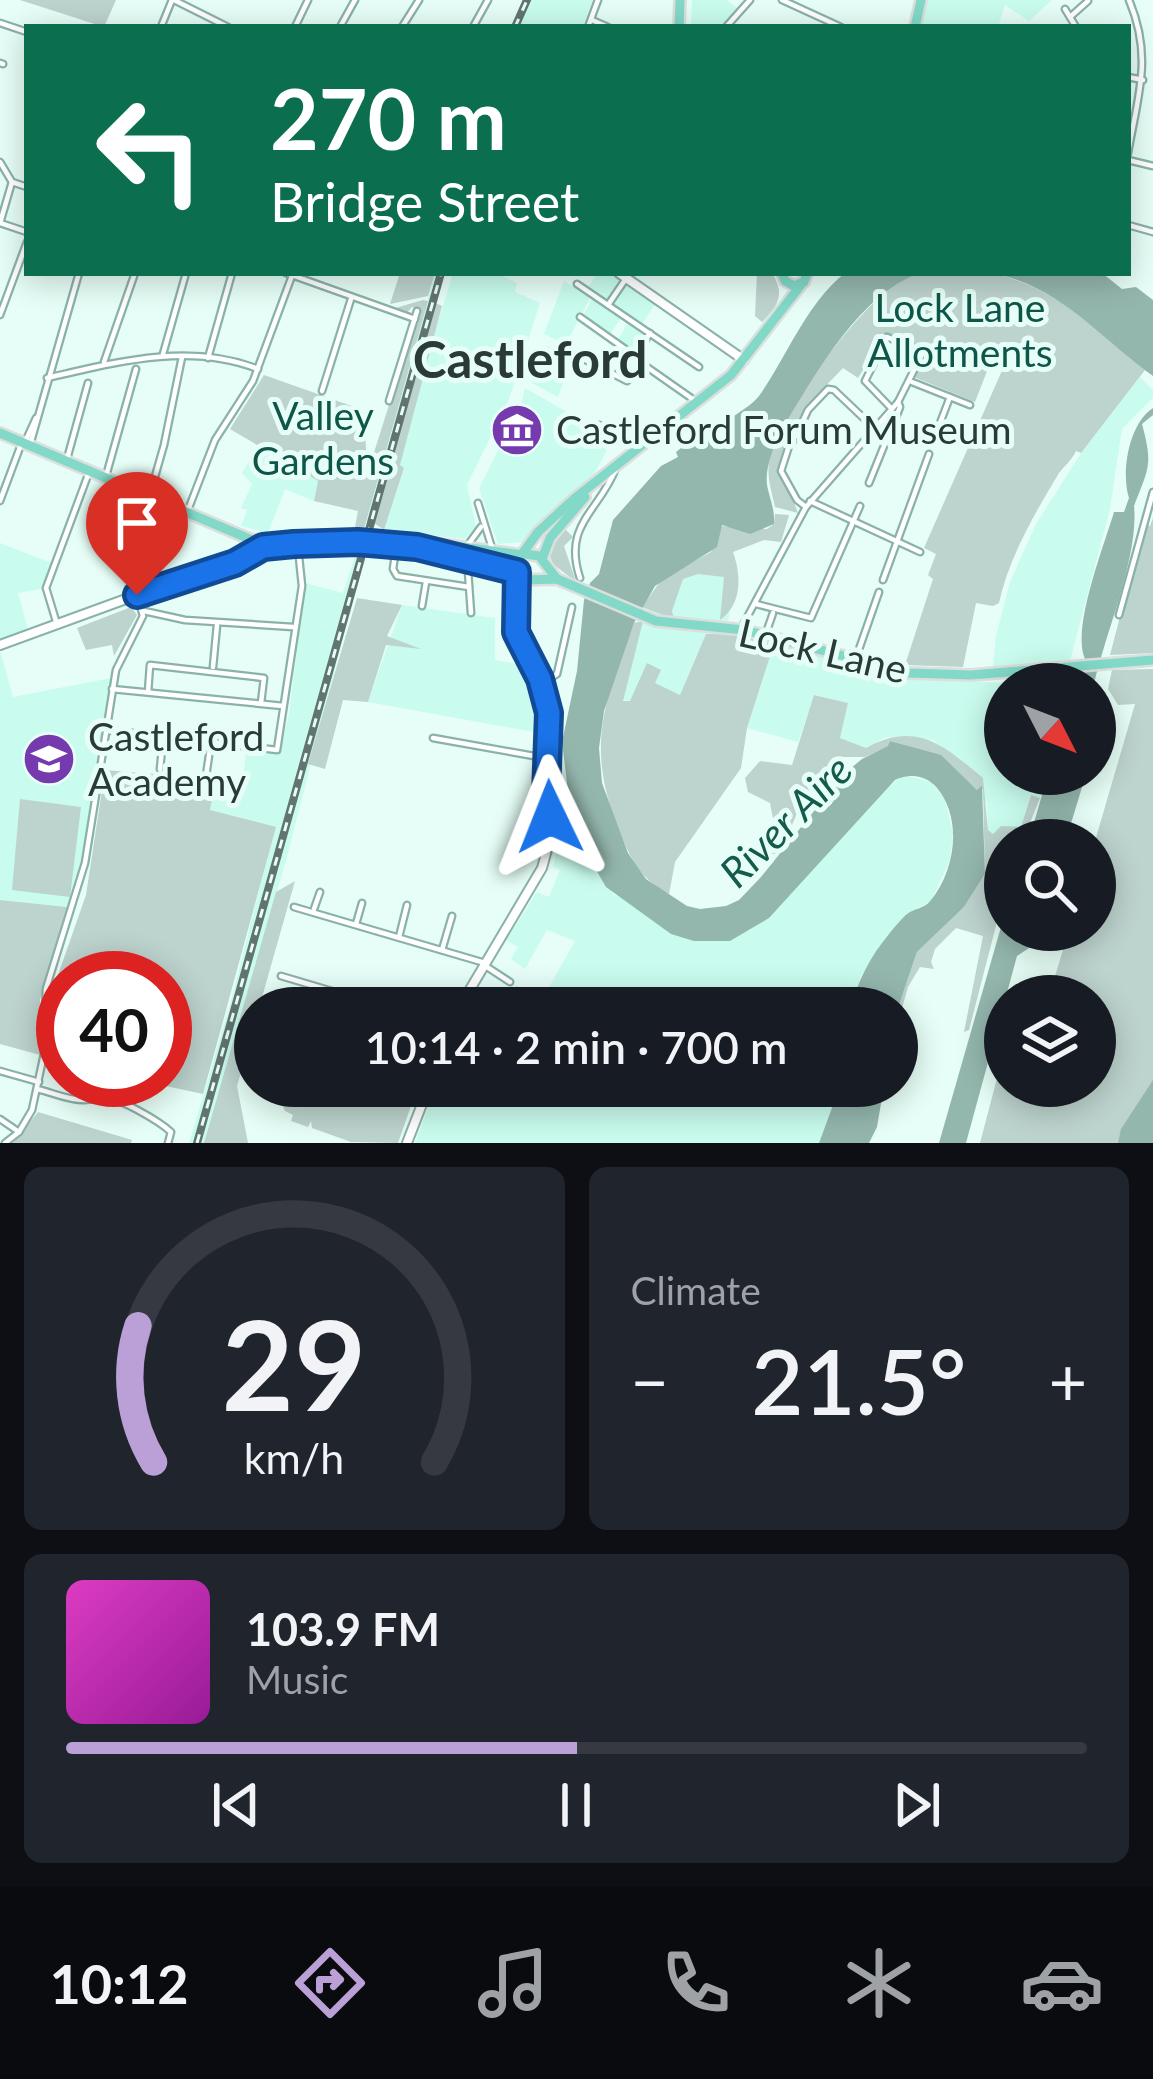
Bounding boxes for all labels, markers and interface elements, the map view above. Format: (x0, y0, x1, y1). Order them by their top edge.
text: 270 m (270, 67, 507, 168)
icon: left (72, 72, 228, 228)
text: Bridge Street (270, 169, 579, 234)
park label: Lock Lane Allotments (867, 284, 1053, 375)
district label: Castleford (413, 328, 647, 389)
park label: Valley Gardens (252, 392, 394, 483)
museum icon: Castleford Forum Museum (489, 402, 545, 458)
place label: Castleford Forum Museum (556, 406, 1012, 452)
pin (86, 472, 188, 595)
icon: arrive (104, 490, 170, 556)
street label: Lock Lane (735, 608, 912, 692)
north arrow (984, 663, 1116, 795)
map controls (984, 663, 1116, 1107)
place label: Castleford Academy (88, 713, 264, 804)
school or university icon: Castleford Academy (21, 731, 77, 787)
water label: River Aire (709, 744, 862, 897)
position arrow (487, 754, 613, 880)
button: search (984, 819, 1116, 951)
speed limit sign: 40 (36, 951, 192, 1107)
button: layers (984, 975, 1116, 1107)
text: 10:14 · 2 min · 700 m (365, 1020, 787, 1074)
text: Climate (631, 1267, 761, 1313)
text: 29 (222, 1288, 367, 1438)
text: 21.5° (751, 1326, 966, 1434)
text: − (631, 1341, 669, 1420)
text: + (1049, 1341, 1087, 1420)
text: km/h (244, 1431, 344, 1482)
text: 103.9 FM (246, 1602, 440, 1656)
text: Music (246, 1656, 348, 1702)
icon: previous (203, 1772, 269, 1838)
icon: pause (543, 1772, 609, 1838)
icon: next (884, 1772, 950, 1838)
icon: directions (288, 1941, 372, 2025)
icon: music (471, 1941, 555, 2025)
icon: phone (654, 1941, 738, 2025)
icon: climate (837, 1941, 921, 2025)
icon: car (1020, 1941, 1104, 2025)
text: 10:12 (49, 1951, 189, 2016)

